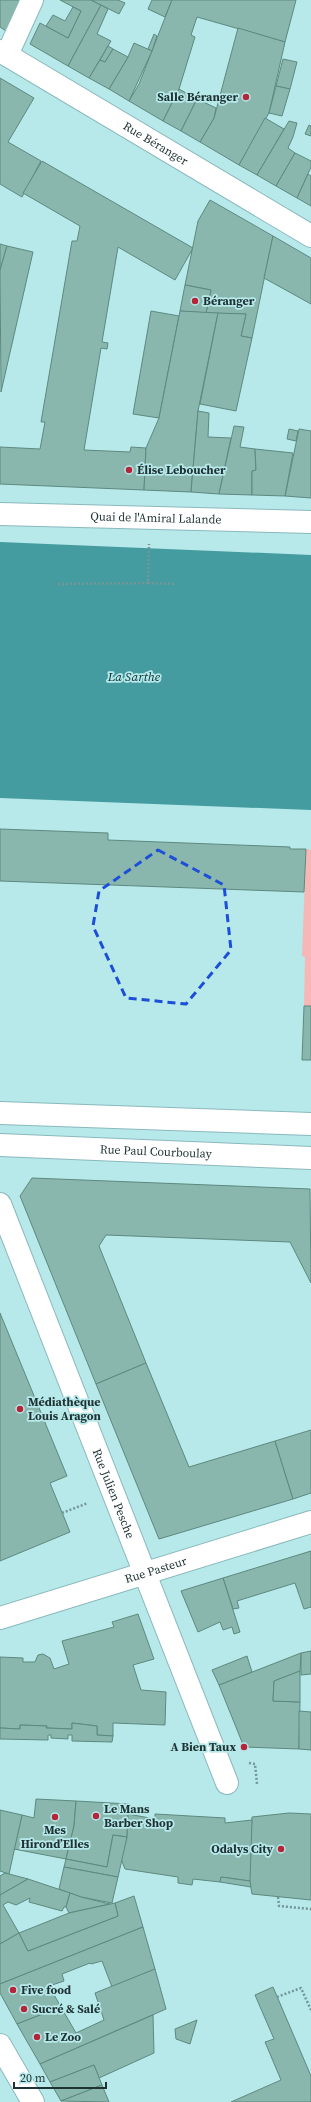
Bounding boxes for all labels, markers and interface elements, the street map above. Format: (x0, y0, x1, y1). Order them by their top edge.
place label: Salle Béranger (157, 89, 238, 105)
marker: Salle Béranger (241, 92, 251, 102)
street label: Rue Béranger (120, 118, 191, 169)
place label: Béranger (203, 293, 255, 309)
marker: Béranger (190, 296, 200, 306)
place label: Élise Leboucher (137, 462, 226, 478)
marker: Élise Leboucher (124, 465, 134, 475)
street label: Quai de l'Amiral Lalande (90, 508, 222, 528)
water label: La Sarthe (107, 668, 161, 685)
street label: Rue Paul Courboulay (100, 1141, 213, 1162)
place label: Médiathèque Louis Aragon (28, 1394, 102, 1424)
marker: Médiathèque Louis Aragon (15, 1404, 25, 1414)
street label: Rue Julien Pesche (89, 1446, 138, 1541)
street label: Rue Pasteur (123, 1553, 189, 1587)
place label: A Bien Taux (171, 1739, 236, 1755)
marker: A Bien Taux (239, 1742, 249, 1752)
place label: Le Mans Barber Shop (104, 1801, 173, 1831)
marker: Le Mans Barber Shop (91, 1811, 101, 1821)
marker: Mes Hirond’Elles (50, 1812, 60, 1822)
place label: Mes Hirond’Elles (21, 1822, 90, 1852)
place label: Odalys City (211, 1841, 274, 1857)
marker: Odalys City (276, 1844, 286, 1854)
place label: Five food (21, 1982, 71, 1998)
marker: Five food (8, 1985, 18, 1995)
place label: Sucré & Salé (32, 2001, 100, 2017)
marker: Sucré & Salé (19, 2004, 29, 2014)
place label: Le Zoo (45, 2029, 81, 2045)
marker: Le Zoo (32, 2032, 42, 2042)
scale bar (14, 2064, 106, 2090)
text: 20 m (20, 2070, 46, 2086)

